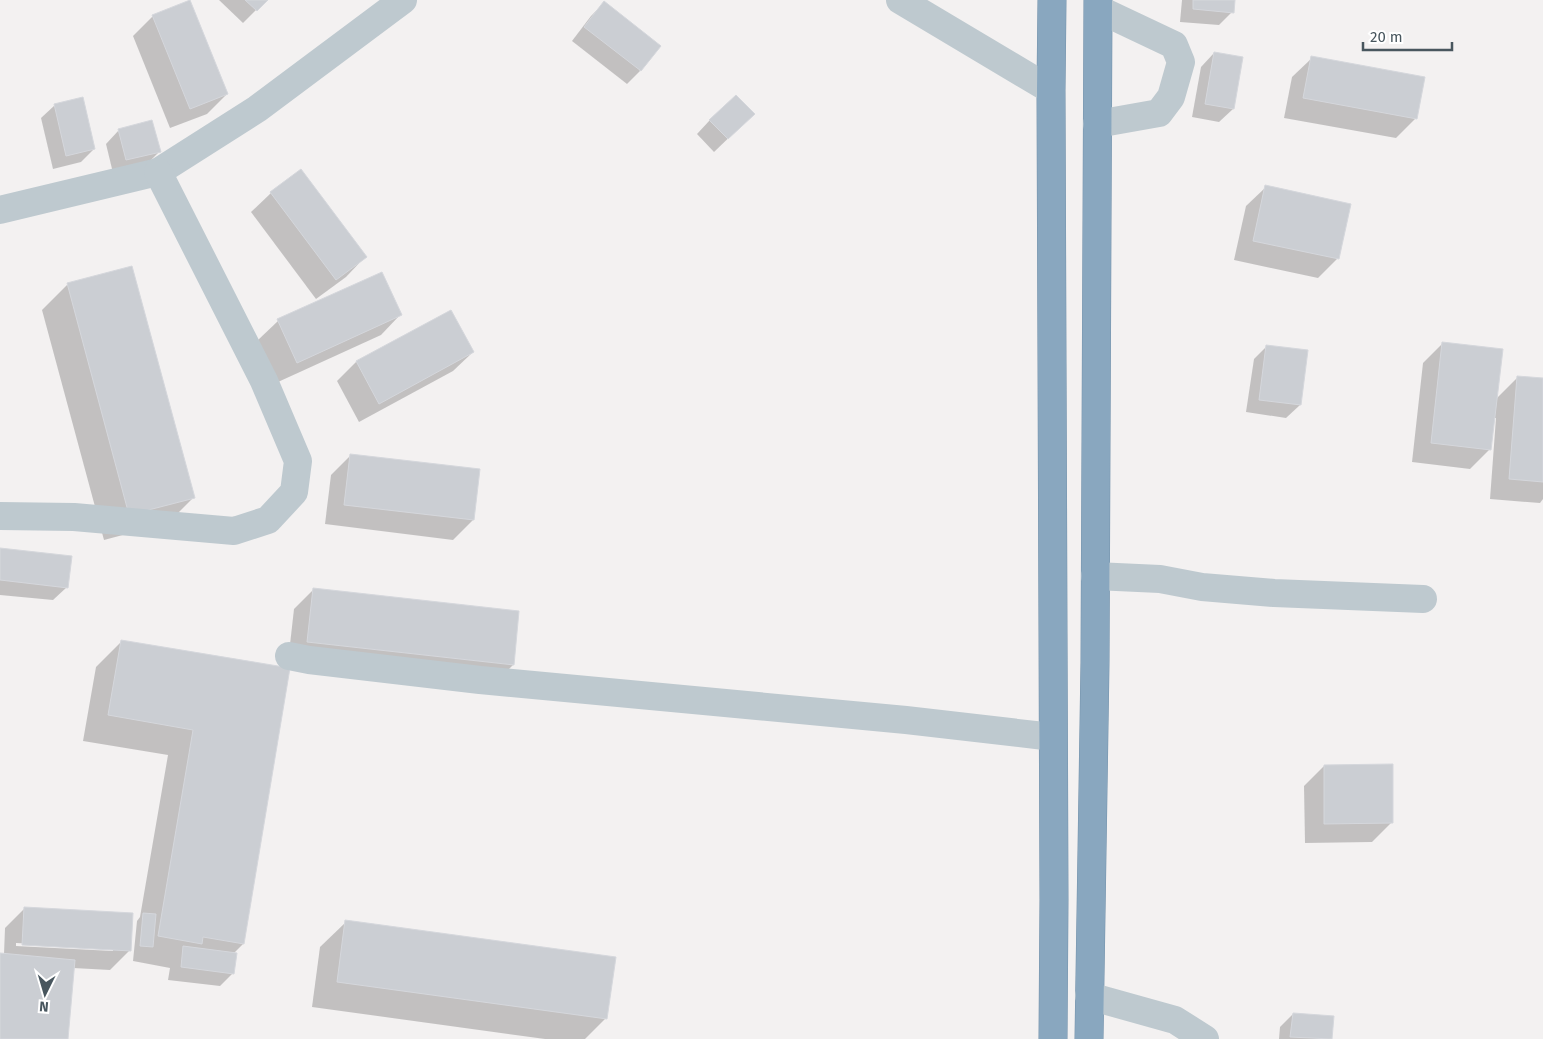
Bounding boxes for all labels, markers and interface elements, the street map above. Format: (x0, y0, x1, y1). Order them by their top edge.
scale bar (1363, 20, 1452, 52)
text: 20 m (1370, 28, 1403, 46)
north arrow (20, 969, 70, 1019)
text: N (39, 998, 49, 1015)

